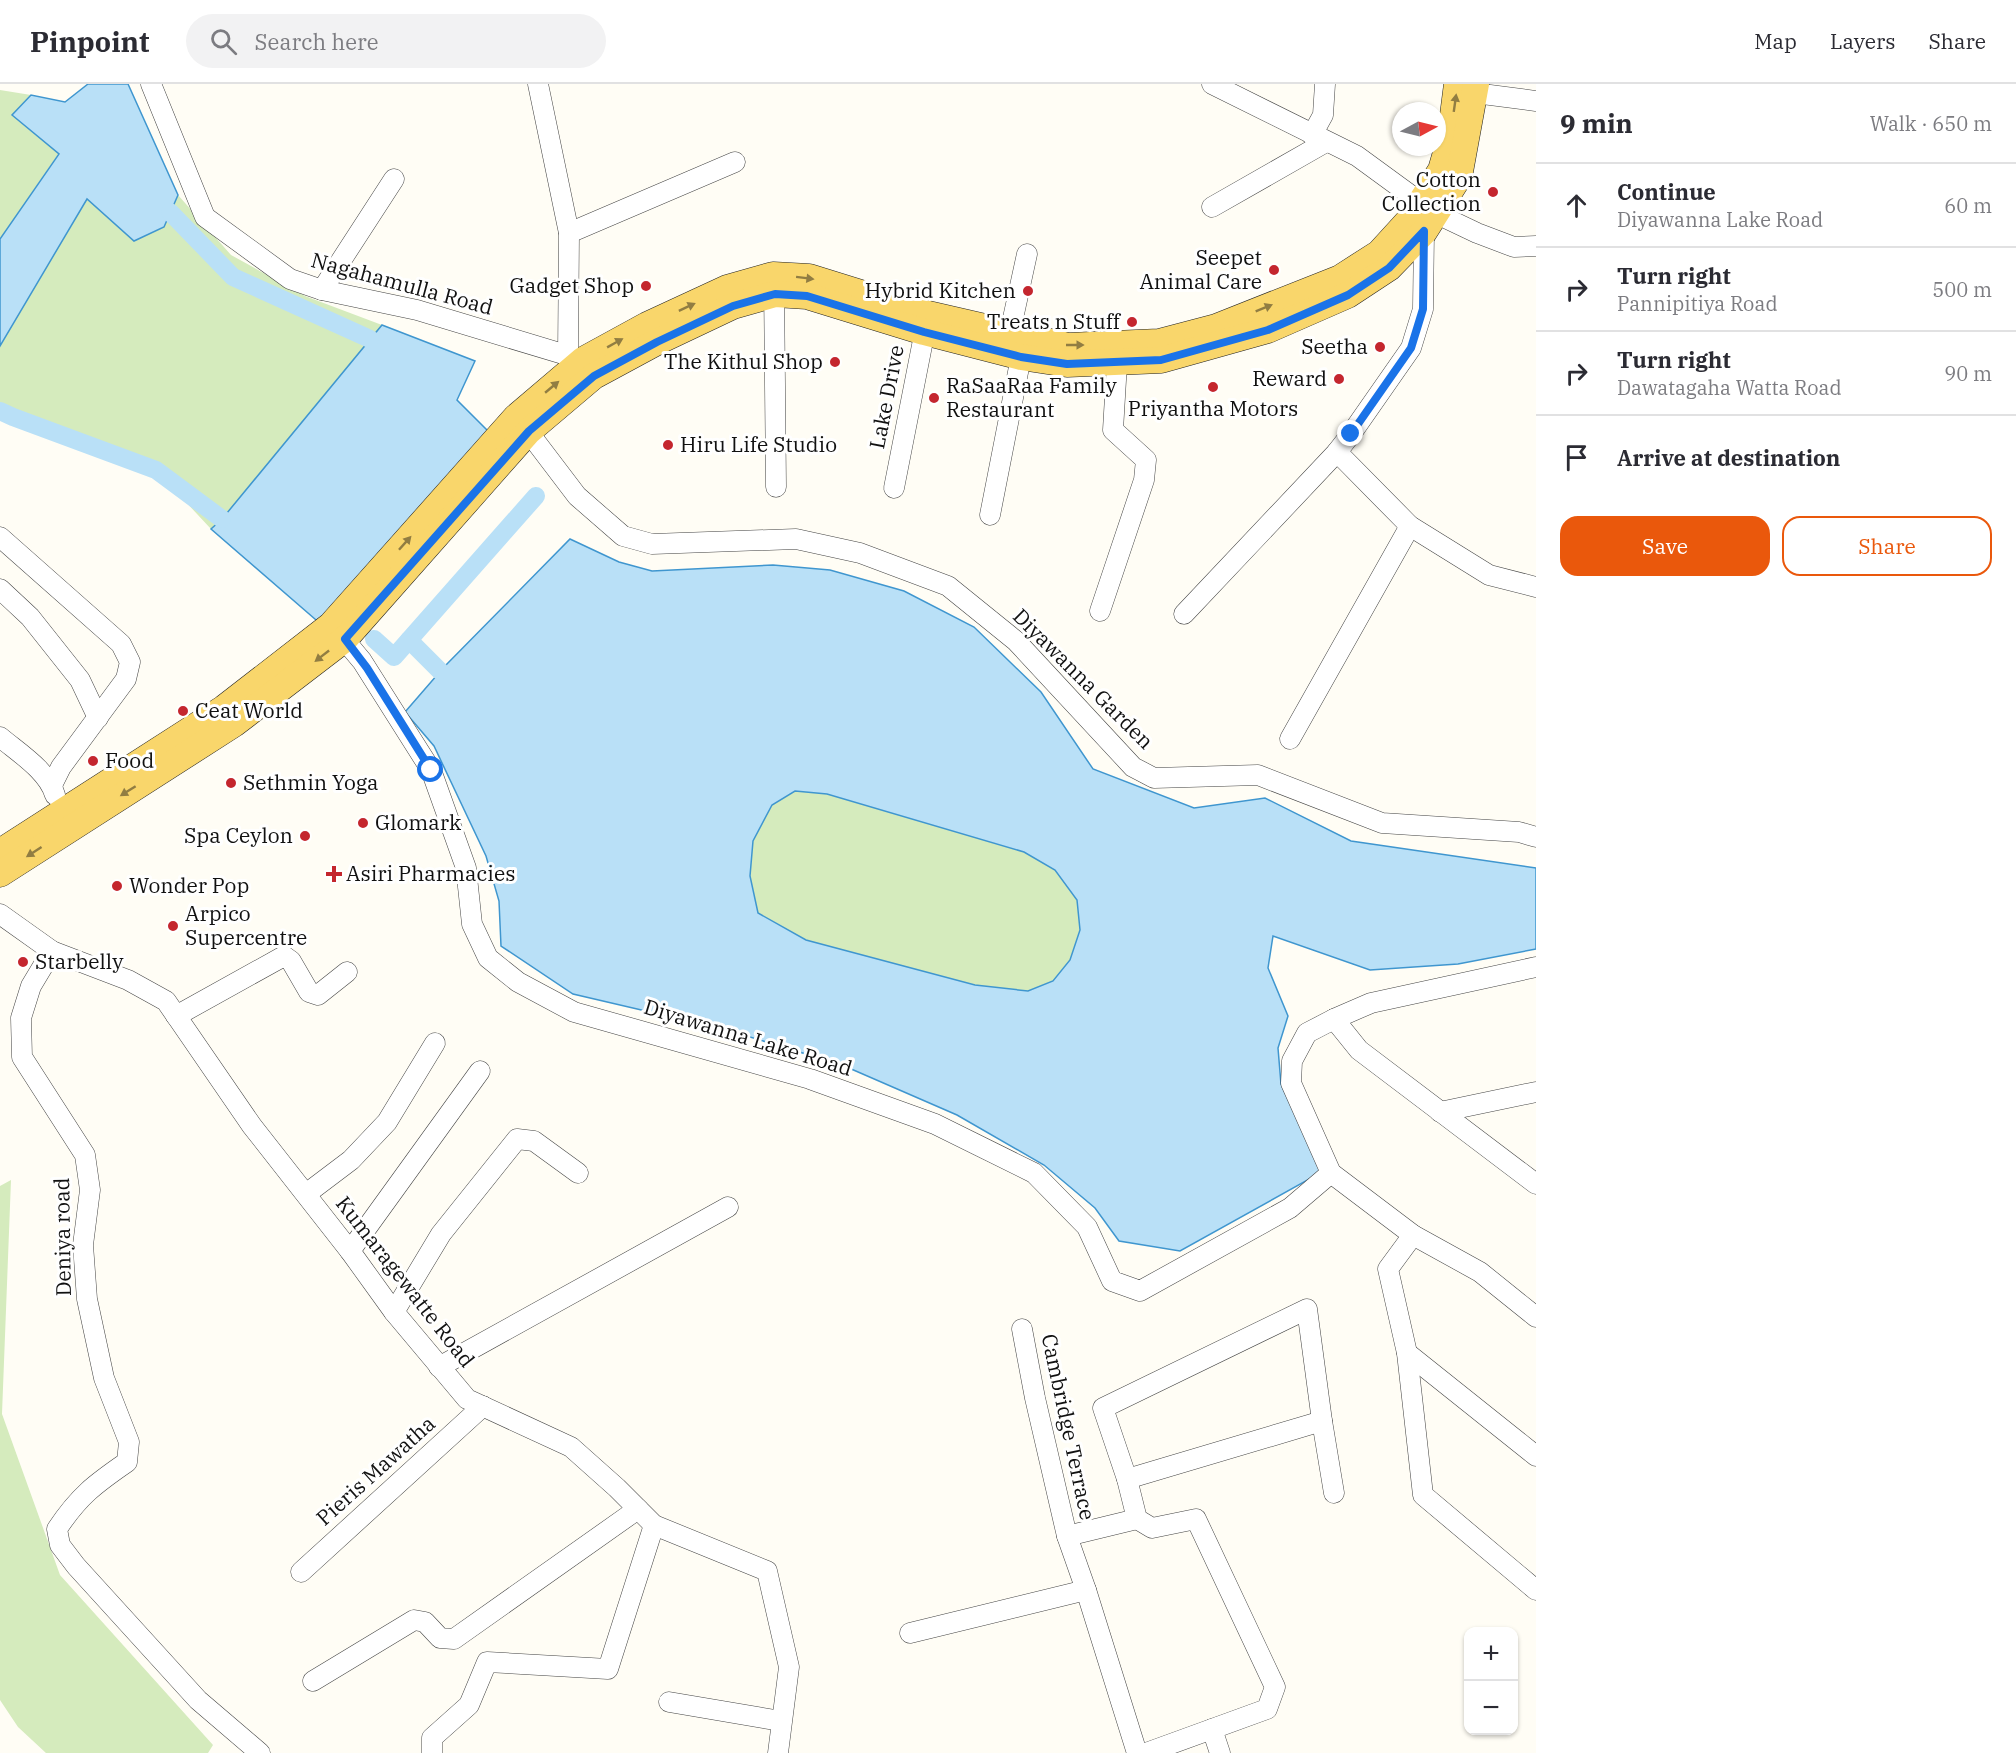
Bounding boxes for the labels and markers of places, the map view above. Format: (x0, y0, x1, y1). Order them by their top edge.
place label: Cotton Collection (1382, 165, 1481, 217)
marker: Cotton Collection (1486, 185, 1500, 199)
place label: Seepet Animal Care (1139, 243, 1262, 295)
marker: Seepet Animal Care (1267, 263, 1281, 277)
place label: Gadget Shop (509, 271, 634, 299)
place label: Hybrid Kitchen (865, 276, 1016, 304)
marker: Gadget Shop (639, 279, 653, 293)
marker: Hybrid Kitchen (1021, 284, 1035, 298)
place label: Treats n Stuff (987, 307, 1122, 335)
marker: Treats n Stuff (1125, 315, 1139, 329)
place label: Seetha (1301, 332, 1368, 360)
marker: Seetha (1373, 340, 1387, 354)
place label: The Kithul Shop (664, 347, 823, 375)
marker: The Kithul Shop (828, 355, 842, 369)
place label: Reward (1252, 364, 1327, 392)
place label: RaSaaRaa Family Restaurant (946, 371, 1117, 423)
marker: Reward (1332, 372, 1346, 386)
marker: Priyantha Motors (1206, 380, 1220, 394)
marker: RaSaaRaa Family Restaurant (927, 391, 941, 405)
place label: Priyantha Motors (1128, 394, 1298, 422)
place label: Hiru Life Studio (680, 430, 837, 458)
marker: Hiru Life Studio (661, 438, 675, 452)
place label: Ceat World (195, 696, 303, 724)
marker: Ceat World (176, 704, 190, 718)
place label: Food (105, 746, 154, 774)
marker: Food (86, 754, 100, 768)
place label: Sethmin Yoga (243, 768, 379, 796)
marker: Sethmin Yoga (224, 776, 238, 790)
place label: Glomark (375, 808, 462, 836)
marker: Glomark (356, 816, 370, 830)
place label: Spa Ceylon (184, 821, 293, 849)
marker: Spa Ceylon (298, 829, 312, 843)
place label: Asiri Pharmacies (346, 859, 516, 887)
marker: Asiri Pharmacies (327, 867, 341, 881)
place label: Wonder Pop (129, 871, 249, 899)
marker: Wonder Pop (110, 879, 124, 893)
place label: Arpico Supercentre (185, 899, 307, 951)
marker: Arpico Supercentre (166, 919, 180, 933)
place label: Starbelly (35, 947, 124, 975)
marker: Starbelly (16, 955, 30, 969)

